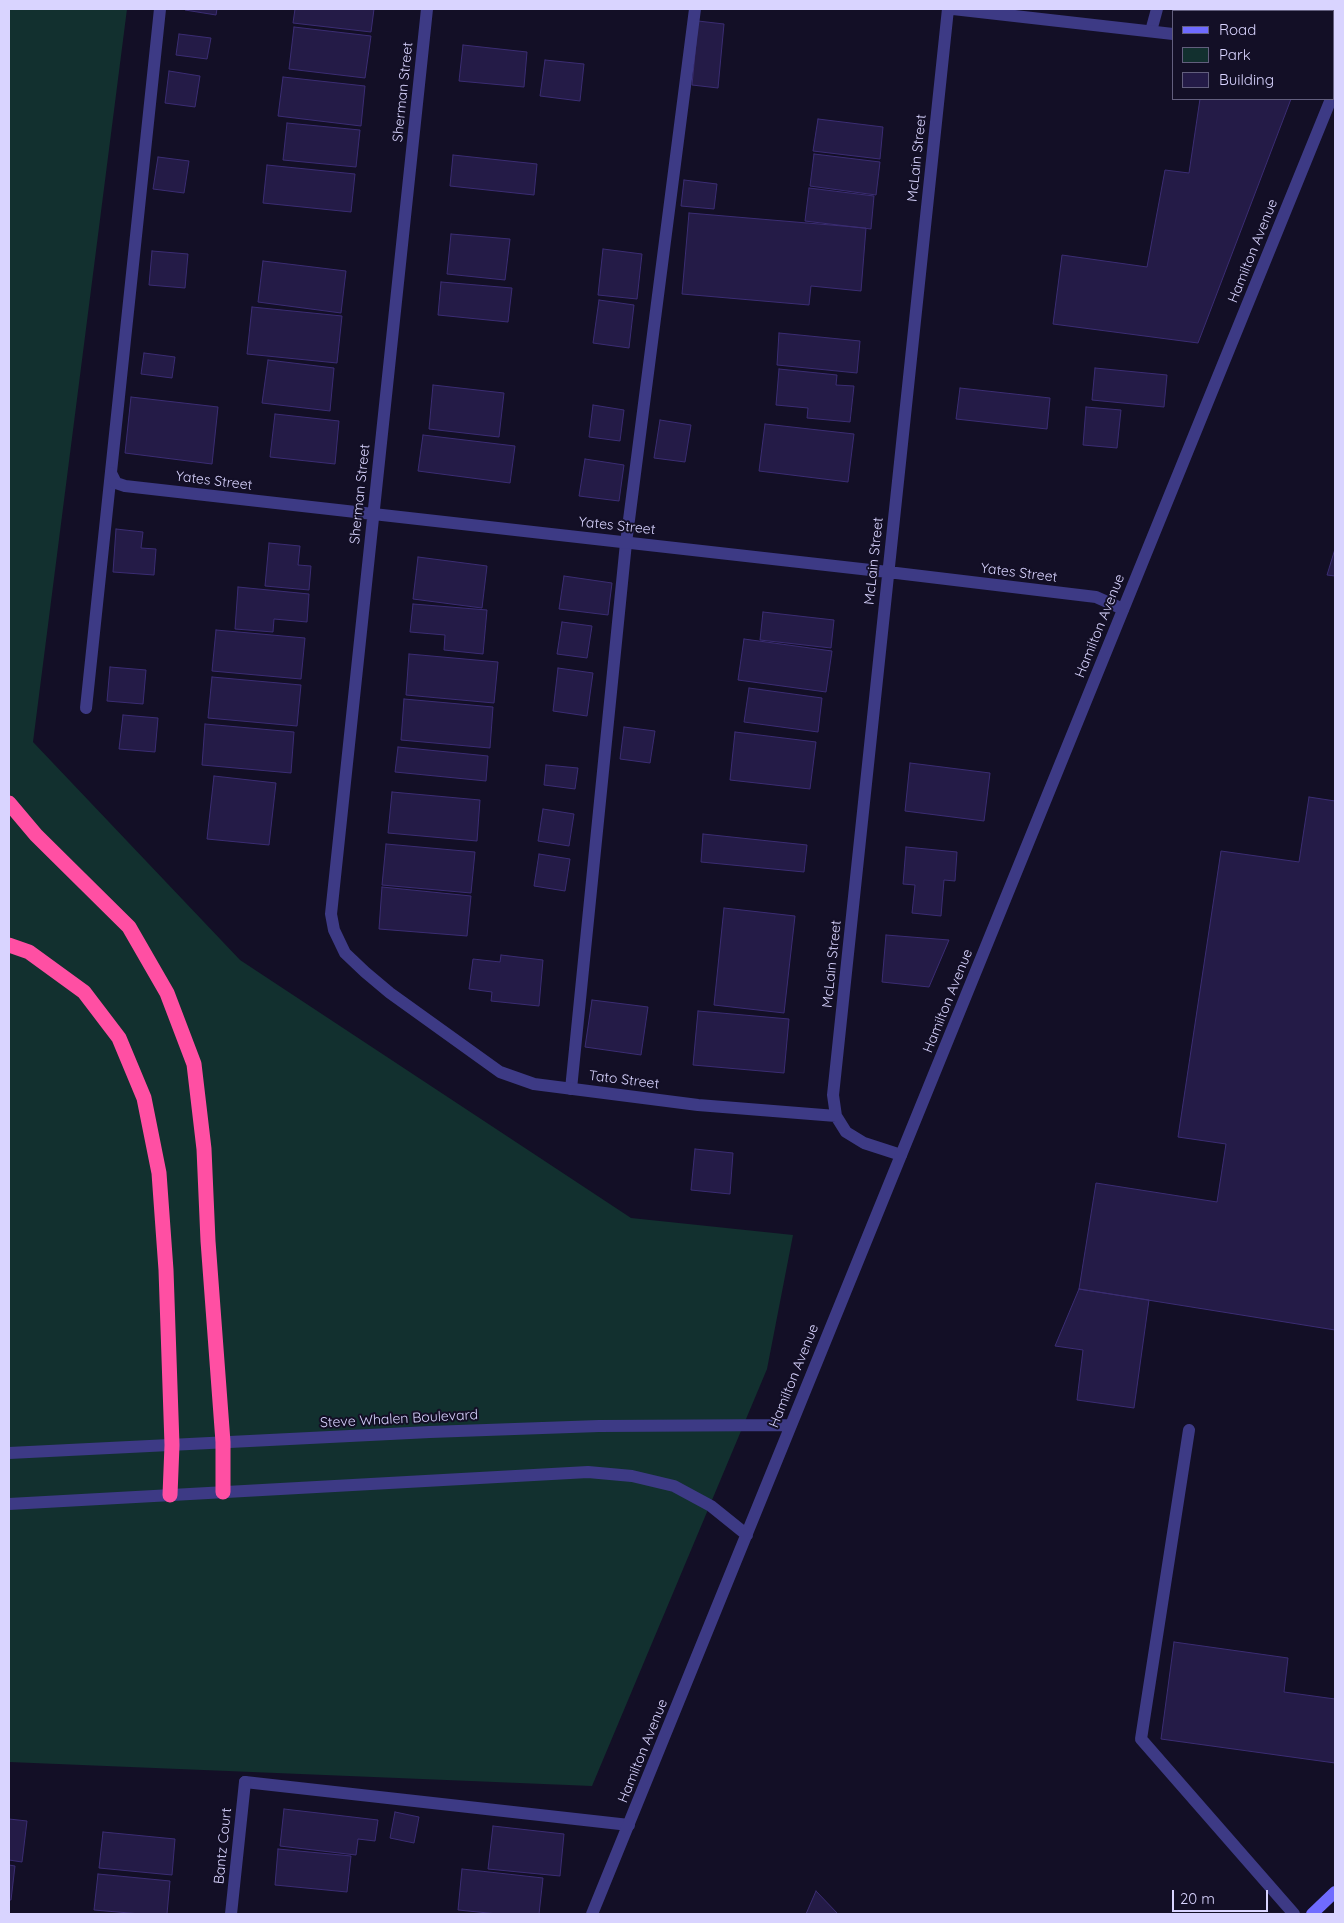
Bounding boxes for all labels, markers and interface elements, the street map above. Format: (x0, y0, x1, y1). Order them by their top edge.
legend (1172, 10, 1334, 100)
text: Road (1219, 20, 1256, 39)
street label: Sherman Street (389, 41, 417, 143)
text: Park (1219, 45, 1251, 64)
text: Building (1219, 70, 1274, 89)
street label: McLain Street (904, 113, 930, 203)
street label: Hamilton Avenue (1225, 197, 1281, 305)
street label: Sherman Street (346, 443, 374, 545)
street label: Yates Street (175, 468, 253, 494)
street label: Yates Street (578, 514, 656, 538)
street label: McLain Street (861, 516, 887, 606)
street label: Yates Street (980, 560, 1058, 586)
street label: Hamilton Avenue (1072, 572, 1128, 680)
street label: McLain Street (819, 919, 845, 1009)
street label: Hamilton Avenue (920, 947, 976, 1055)
street label: Tato Street (588, 1067, 660, 1093)
street label: Hamilton Avenue (766, 1322, 822, 1430)
street label: Steve Whalen Boulevard (320, 1406, 478, 1432)
street label: Hamilton Avenue (615, 1697, 671, 1805)
street label: Bantz Court (211, 1807, 235, 1885)
scale bar (1174, 1880, 1270, 1912)
text: 20 m (1180, 1889, 1215, 1908)

